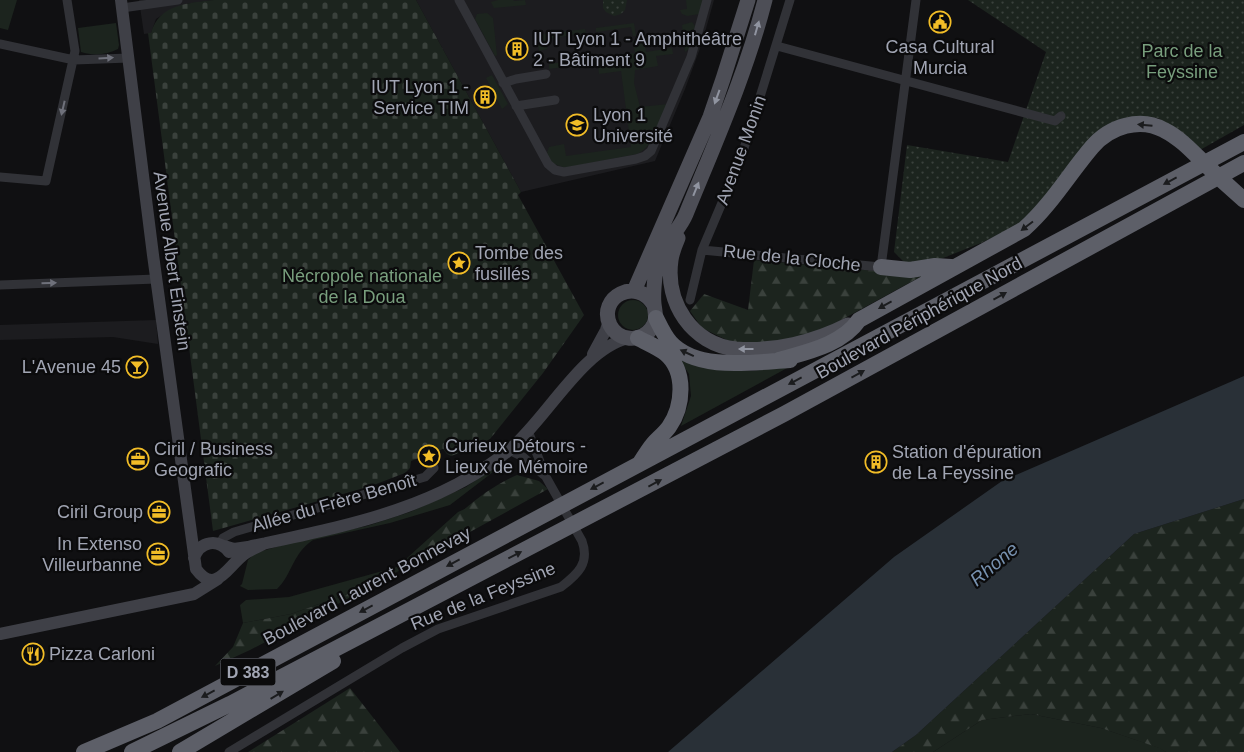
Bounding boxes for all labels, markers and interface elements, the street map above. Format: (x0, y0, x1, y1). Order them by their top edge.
public building icon: Casa Cultural Murcia (928, 10, 952, 34)
one-way arrow (753, 21, 761, 36)
place label: IUT Lyon 1 - Amphithéâtre 2 - Bâtiment 9 (533, 29, 742, 70)
building icon: IUT Lyon 1 - Amphithéâtre 2 - Bâtiment 9 (505, 37, 529, 61)
place label: Casa Cultural Murcia (885, 37, 995, 78)
park label: Parc de la Feyssine (1141, 41, 1224, 82)
one-way arrow (98, 54, 114, 62)
place label: IUT Lyon 1 - Service TIM (371, 77, 469, 118)
building icon: IUT Lyon 1 - Service TIM (473, 85, 497, 109)
one-way arrow (713, 89, 720, 104)
street label: Avenue Monin (712, 93, 770, 207)
one-way arrow (59, 100, 67, 115)
place label: Lyon 1 Université (593, 105, 673, 146)
school or university icon: Lyon 1 Université (565, 113, 589, 137)
one-way arrow (1137, 121, 1153, 129)
street label: Avenue Albert Einstein (150, 170, 194, 352)
one-way arrow (1163, 177, 1177, 185)
one-way arrow (693, 182, 701, 196)
one-way arrow (1021, 220, 1034, 231)
street label: Rue de la Cloche (722, 241, 862, 275)
place label: Tombe des fusillés (475, 243, 563, 284)
place icon: Tombe des fusillés (447, 251, 471, 275)
street label: Boulevard Périphérique Nord (813, 253, 1025, 383)
park label: Nécropole nationale de la Doua (282, 266, 442, 307)
one-way arrow (41, 279, 57, 287)
one-way arrow (994, 292, 1007, 301)
one-way arrow (878, 301, 893, 309)
one-way arrow (738, 345, 754, 353)
one-way arrow (680, 349, 695, 357)
bar icon: L'Avenue 45 (125, 355, 149, 379)
place label: L'Avenue 45 (22, 357, 121, 377)
one-way arrow (851, 370, 864, 379)
one-way arrow (788, 377, 802, 385)
place label: Curieux Détours - Lieux de Mémoire (445, 436, 588, 477)
place label: Ciril / Business Geografic (154, 439, 273, 480)
place label: Station d'épuration de La Feyssine (892, 442, 1042, 483)
place icon: Curieux Détours - Lieux de Mémoire (417, 444, 441, 468)
office icon: Ciril / Business Geografic (126, 447, 150, 471)
building icon: Station d'épuration de La Feyssine (864, 450, 888, 474)
street label: Allée du Frère Benoît (249, 470, 419, 536)
one-way arrow (648, 479, 662, 487)
one-way arrow (589, 482, 604, 490)
office icon: Ciril Group (147, 500, 171, 524)
place label: Ciril Group (57, 502, 143, 522)
street label: Boulevard Laurent Bonnevay (260, 523, 474, 649)
place label: In Extenso Villeurbanne (42, 534, 142, 575)
water label: Rhone (966, 538, 1022, 590)
office icon: In Extenso Villeurbanne (146, 542, 170, 566)
one-way arrow (508, 551, 522, 559)
street label: Rue de la Feyssine (408, 558, 558, 634)
one-way arrow (446, 558, 460, 567)
one-way arrow (359, 605, 374, 613)
restaurant icon: Pizza Carloni (21, 642, 45, 666)
place label: Pizza Carloni (49, 644, 155, 664)
road number: D 383 (220, 659, 276, 686)
one-way arrow (200, 690, 215, 698)
one-way arrow (271, 690, 284, 699)

